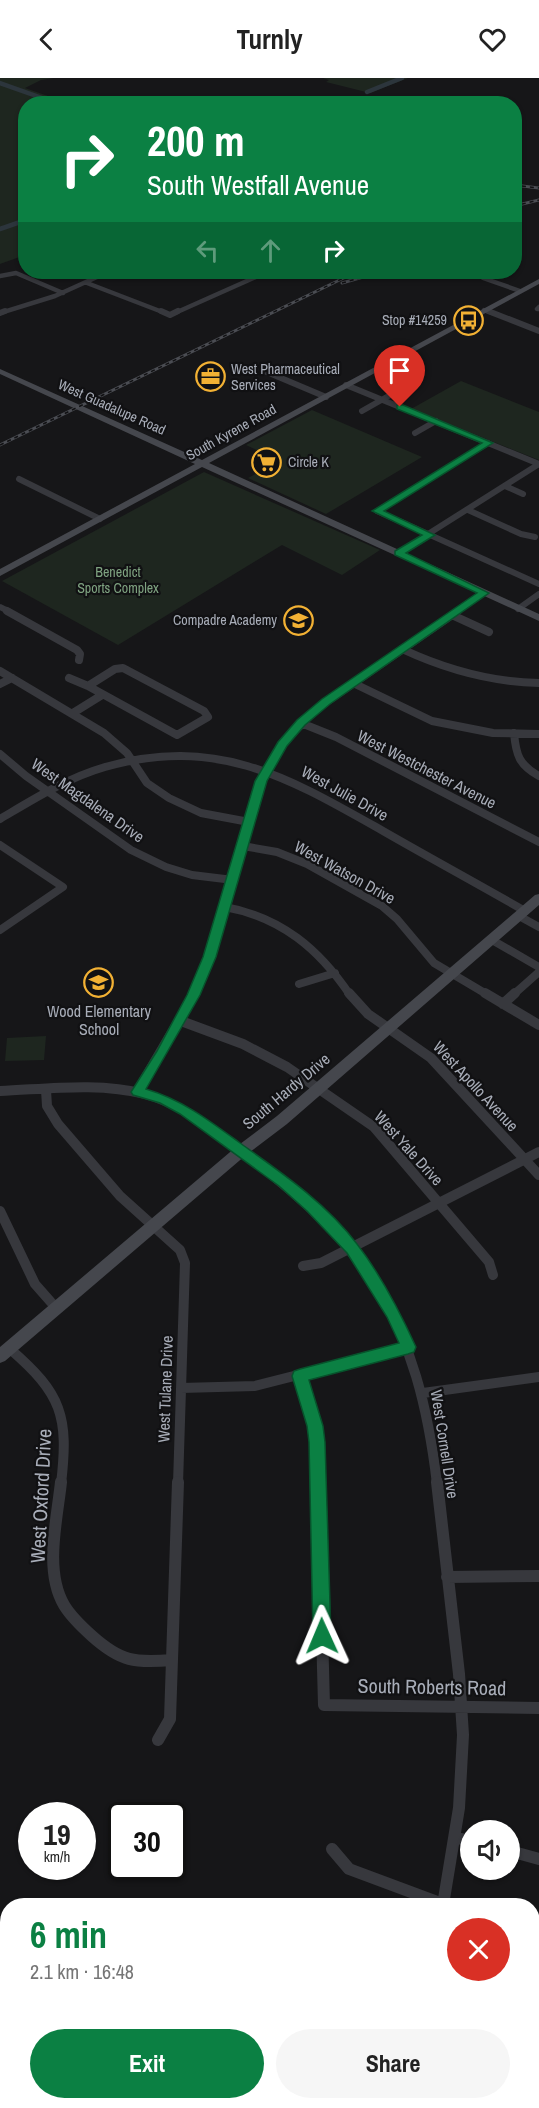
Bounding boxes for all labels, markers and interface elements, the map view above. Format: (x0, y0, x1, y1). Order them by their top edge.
text: Turnly (236, 21, 303, 57)
icon: back (30, 23, 63, 56)
icon: heart (476, 23, 509, 56)
text: 200 m (147, 113, 245, 169)
icon: right (48, 120, 126, 198)
text: South Westfall Avenue (147, 167, 369, 203)
icon: left (191, 234, 224, 267)
icon: ahead (254, 234, 287, 267)
icon: right (317, 234, 350, 267)
bus stop icon: Stop #14259 (452, 304, 484, 336)
place label: Stop #14259 (382, 311, 447, 329)
pin (374, 345, 425, 407)
icon: arrive (383, 354, 416, 387)
place label: West Pharmaceutical Services (231, 360, 340, 394)
office icon: West Pharmaceutical Services (194, 361, 226, 393)
street label: West Guadalupe Road (55, 375, 169, 439)
street label: South Kyrene Road (183, 400, 279, 464)
supermarket icon: Circle K (251, 446, 283, 478)
place label: Circle K (288, 453, 329, 471)
park label: Benedict Sports Complex (77, 563, 159, 597)
school or university icon: Compadre Academy (282, 604, 314, 636)
place label: Compadre Academy (173, 611, 277, 629)
street label: West Westchester Avenue (354, 724, 500, 814)
street label: West Magdalena Drive (27, 753, 149, 847)
street label: West Julie Drive (298, 760, 392, 826)
street label: West Watson Drive (291, 835, 399, 909)
school or university icon: Wood Elementary School (83, 967, 115, 999)
place label: Wood Elementary School (47, 1000, 151, 1040)
street label: West Apollo Avenue (428, 1036, 524, 1136)
street label: South Hardy Drive (238, 1048, 334, 1134)
street label: West Yale Drive (370, 1106, 448, 1190)
street label: West Tulane Drive (152, 1335, 178, 1443)
street label: West Cornell Drive (426, 1388, 464, 1500)
street label: West Oxford Drive (23, 1428, 58, 1564)
position arrow (290, 1604, 354, 1668)
street label: South Roberts Road (357, 1672, 507, 1701)
speed limit sign: 30 (108, 1802, 186, 1880)
text: 19 (43, 1814, 71, 1854)
map controls (460, 1820, 520, 1880)
button: sound (460, 1820, 520, 1880)
text: km/h (44, 1846, 70, 1867)
text: 6 min (30, 1911, 107, 1959)
button: close (447, 1918, 510, 1981)
text: 2.1 km · 16:48 (30, 1958, 134, 1985)
button: Exit (30, 2029, 264, 2098)
button: Share (276, 2029, 510, 2098)

